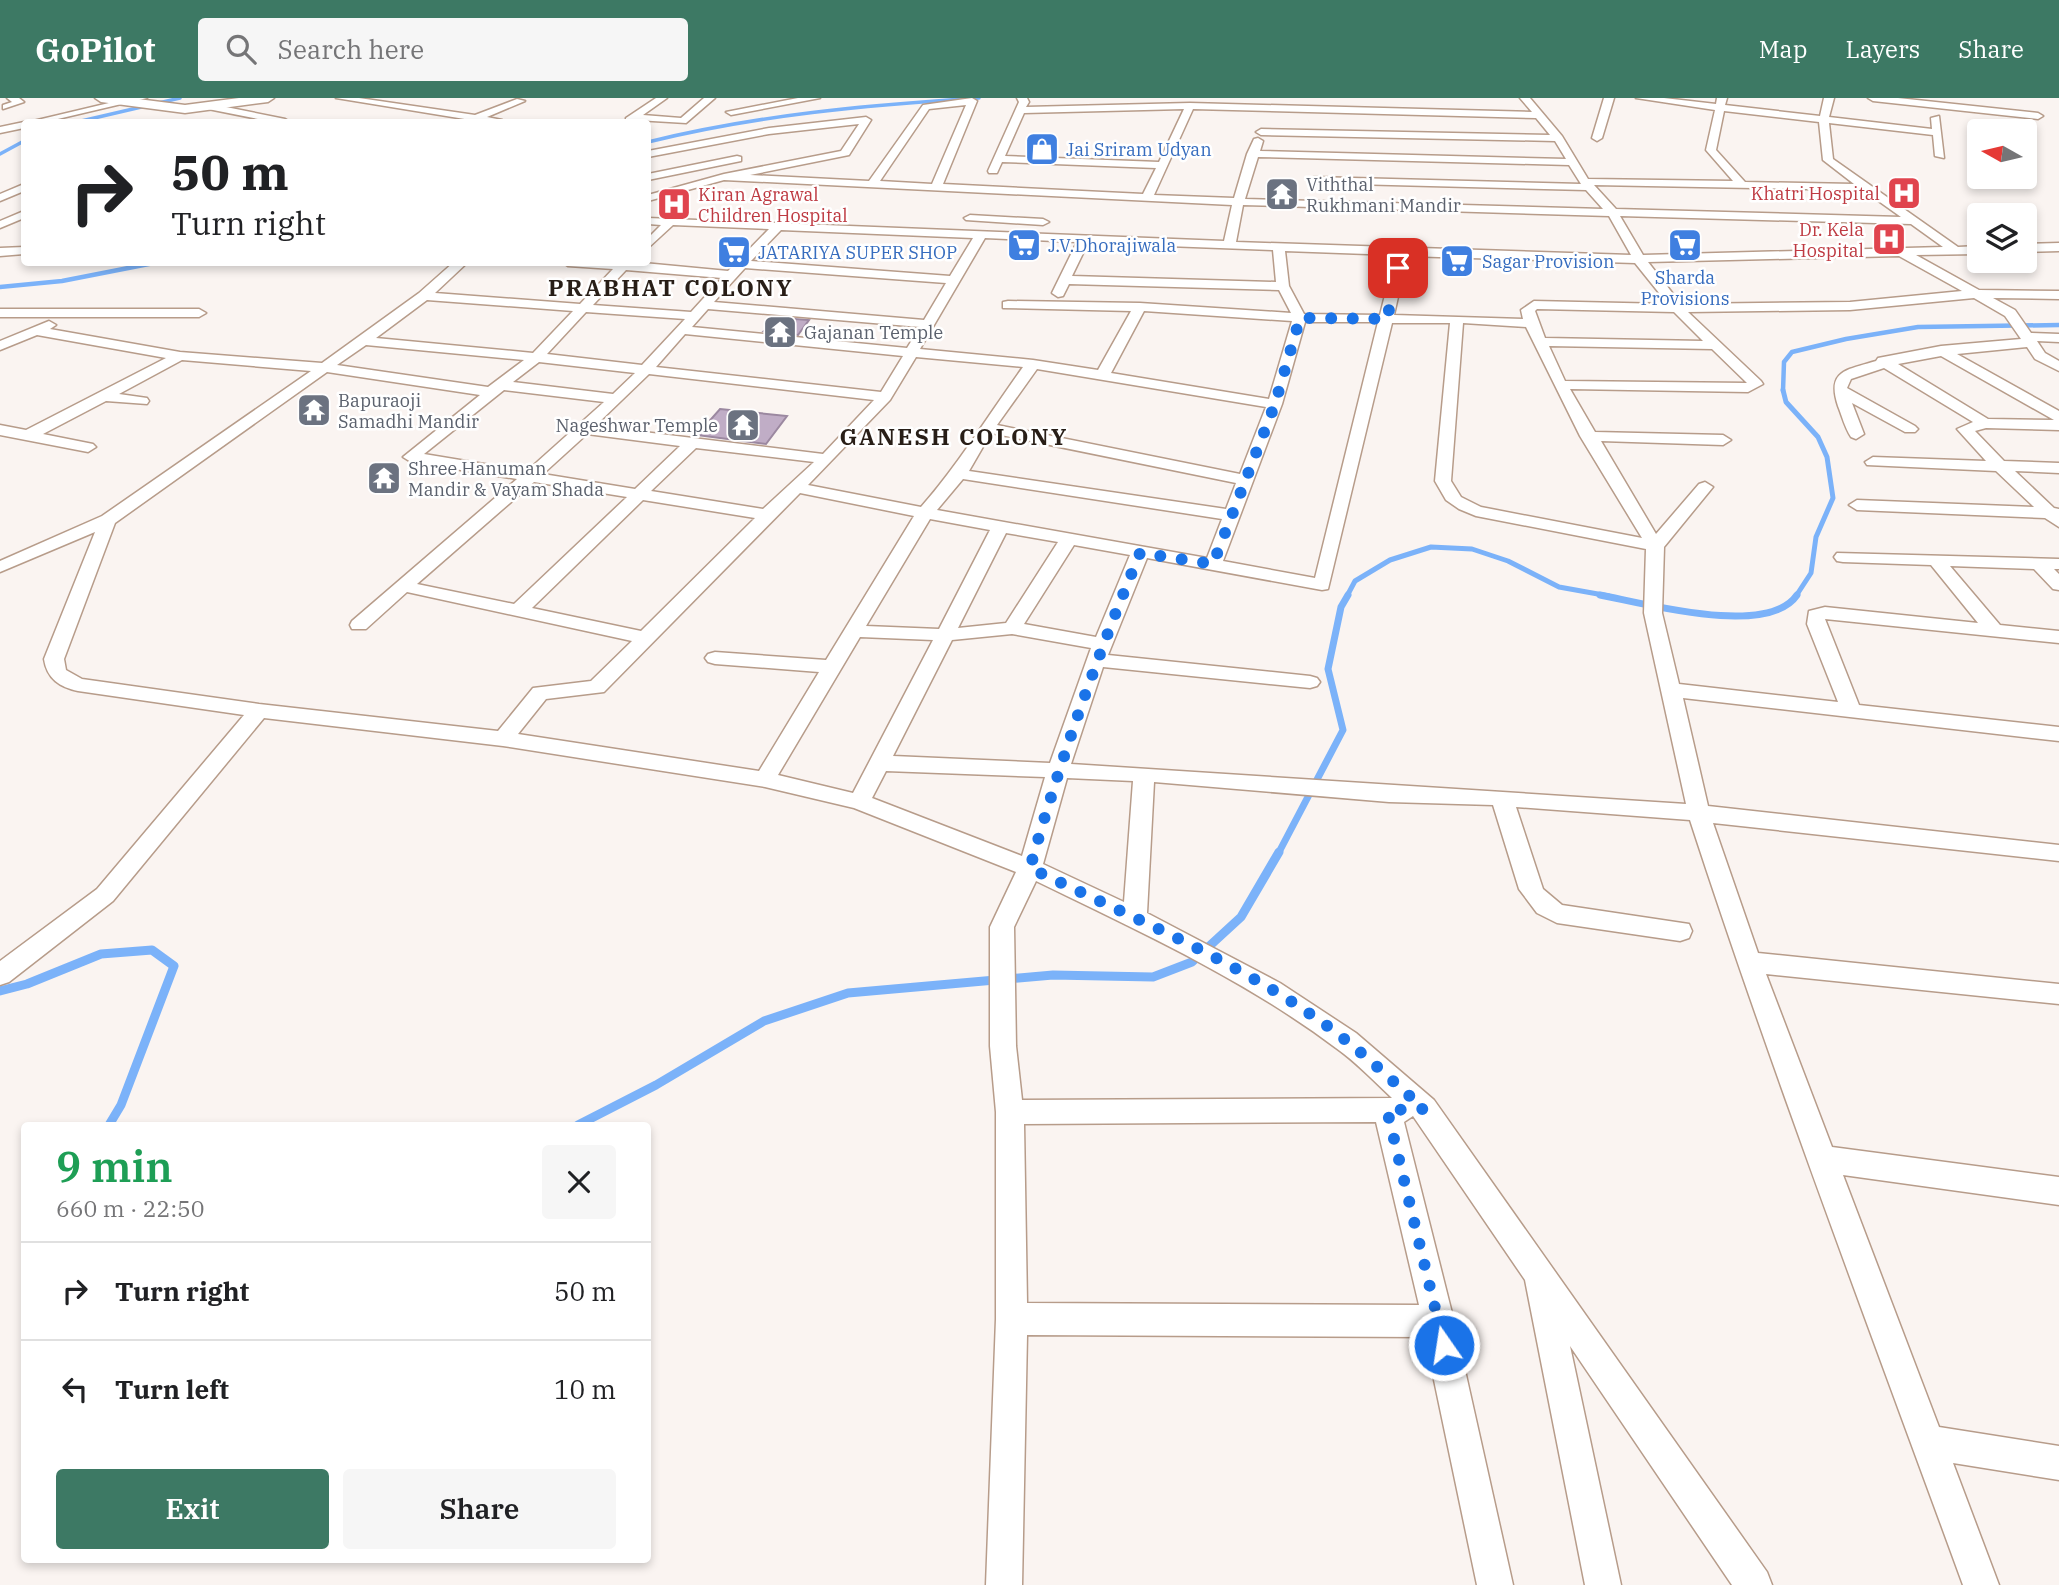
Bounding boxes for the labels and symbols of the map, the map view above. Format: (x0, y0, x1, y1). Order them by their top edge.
north arrow (1967, 119, 2037, 189)
shop icon: Jai Sriram Udyan (1023, 130, 1061, 168)
place label: Jai Sriram Udyan (1066, 138, 1212, 161)
place label: Viththal Rukhmani Mandir (1306, 173, 1461, 217)
hospital icon: Khatri Hospital (1885, 174, 1923, 212)
temple icon: Viththal Rukhmani Mandir (1263, 175, 1301, 213)
place label: Khatri Hospital (1751, 182, 1880, 205)
place label: Kiran Agrawal Children Hospital (698, 183, 848, 227)
hospital icon: Kiran Agrawal Children Hospital (655, 185, 693, 223)
place label: Dr. Kela Hospital (1793, 218, 1864, 262)
hospital icon: Dr. Kela Hospital (1870, 220, 1908, 258)
supermarket icon: J.V.Dhorajiwala (1005, 226, 1043, 264)
supermarket icon: Sharda Provisions (1666, 226, 1704, 264)
supermarket icon: JATARIYA SUPER SHOP (715, 233, 753, 271)
place label: J.V.Dhorajiwala (1048, 234, 1176, 257)
pin (1368, 238, 1428, 298)
place label: JATARIYA SUPER SHOP (758, 241, 957, 264)
supermarket icon: Sagar Provision (1438, 242, 1476, 280)
place label: Sagar Provision (1482, 250, 1614, 273)
place label: Sharda Provisions (1640, 266, 1730, 310)
district label: PRABHAT COLONY (548, 272, 794, 302)
temple icon: Gajanan Temple (761, 313, 799, 351)
place label: Gajanan Temple (804, 321, 943, 344)
place label: Bapuraoji Samadhi Mandir (338, 389, 479, 433)
temple icon: Bapuraoji Samadhi Mandir (295, 391, 333, 429)
temple icon: Nageshwar Temple (724, 406, 762, 444)
place label: Nageshwar Temple (556, 414, 718, 437)
district label: GANESH COLONY (839, 421, 1069, 451)
place label: Shree Hanuman Mandir & Vayam Shada (408, 457, 604, 501)
temple icon: Shree Hanuman Mandir & Vayam Shada (365, 459, 403, 497)
position arrow (1407, 1308, 1481, 1382)

